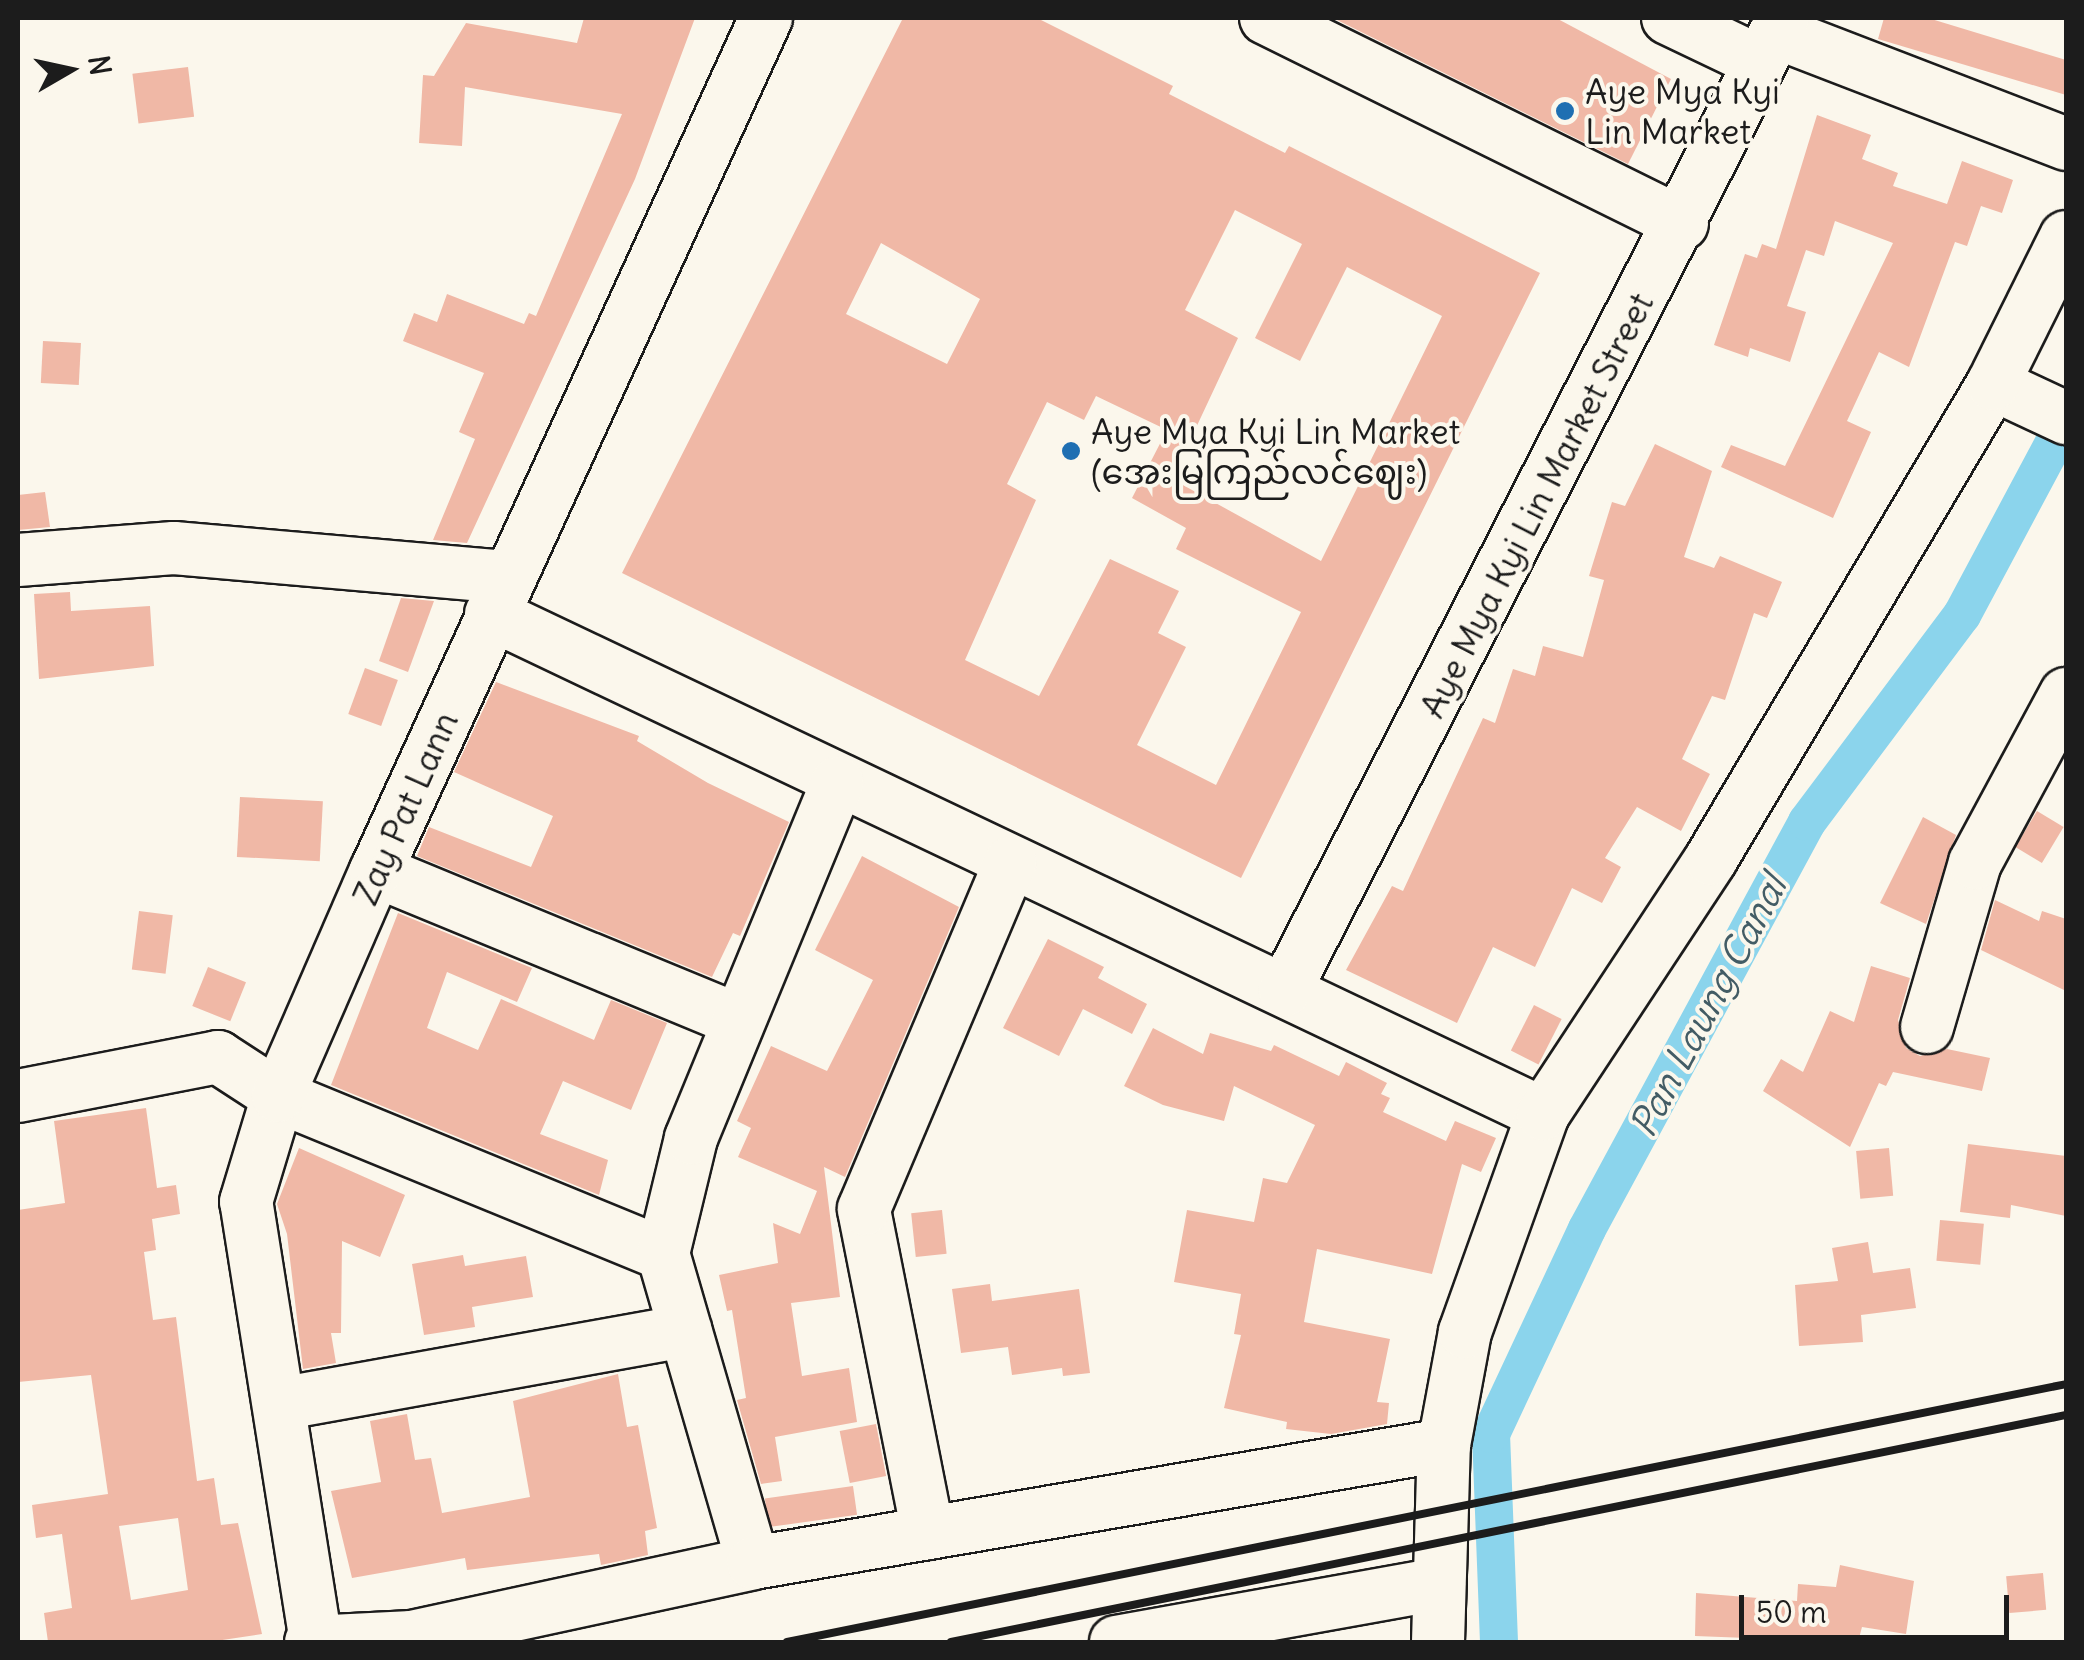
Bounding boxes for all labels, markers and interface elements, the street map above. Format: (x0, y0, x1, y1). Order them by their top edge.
north arrow (20, 20, 120, 120)
text: N (80, 53, 119, 78)
place label: Aye Mya Kyi Lin Market (1585, 70, 1780, 152)
marker: Aye Mya Kyi Lin Market (1554, 100, 1576, 122)
street label: Aye Mya Kyi Lin Market Street (1410, 286, 1662, 724)
place label: Aye Mya Kyi Lin Market (အေးမြကြည်လင်ဈေး) (1091, 410, 1460, 492)
marker: Aye Mya Kyi Lin Market (အေးမြကြည်လင်ဈေး) (1060, 440, 1082, 462)
street label: Zay Pat Lann (344, 705, 466, 911)
water label: Pan Laung Canal (1620, 867, 1796, 1145)
scale bar (1744, 1575, 2014, 1637)
text: 50 m (1756, 1593, 1826, 1631)

